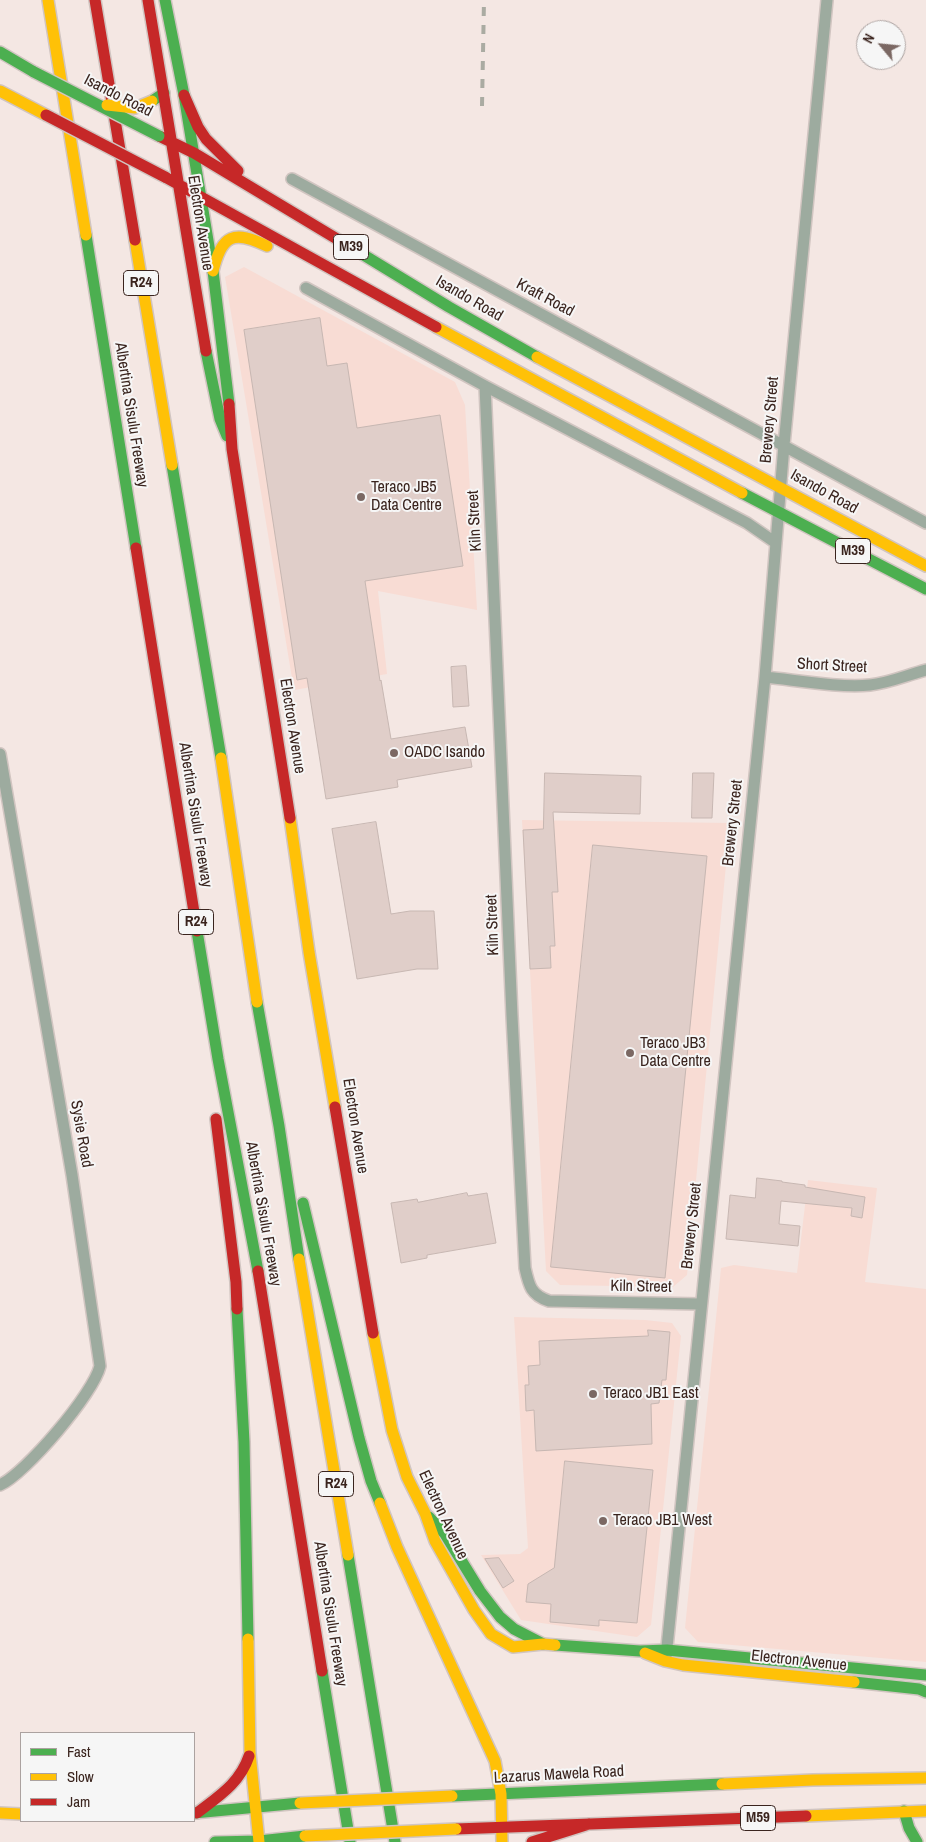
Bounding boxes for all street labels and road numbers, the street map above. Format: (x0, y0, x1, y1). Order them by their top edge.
street label: Isando Road (80, 71, 156, 121)
street label: Electron Avenue (183, 174, 217, 272)
road number: M39 (334, 234, 368, 260)
road number: R24 (124, 270, 158, 296)
street label: Isando Road (432, 272, 506, 326)
street label: Kraft Road (513, 275, 577, 321)
street label: Albertina Sisulu Freeway (110, 341, 152, 489)
street label: Brewery Street (757, 376, 783, 464)
street label: Isando Road (787, 466, 861, 518)
street label: Kiln Street (464, 490, 486, 552)
road number: M39 (836, 538, 870, 564)
street label: Short Street (797, 655, 867, 677)
street label: Electron Avenue (275, 677, 309, 775)
street label: Albertina Sisulu Freeway (174, 741, 216, 889)
street label: Brewery Street (719, 779, 747, 867)
street label: Kiln Street (482, 894, 504, 956)
road number: R24 (178, 910, 214, 934)
street label: Electron Avenue (338, 1077, 372, 1175)
street label: Sysie Road (66, 1099, 96, 1169)
street label: Albertina Sisulu Freeway (241, 1140, 285, 1288)
street label: Brewery Street (678, 1182, 706, 1270)
street label: Kiln Street (610, 1277, 672, 1297)
street label: Electron Avenue (414, 1467, 472, 1563)
road number: R24 (318, 1472, 354, 1496)
street label: Albertina Sisulu Freeway (309, 1540, 351, 1688)
street label: Electron Avenue (750, 1646, 848, 1676)
street label: Lazarus Mawela Road (493, 1762, 625, 1788)
road number: M59 (740, 1806, 776, 1830)

